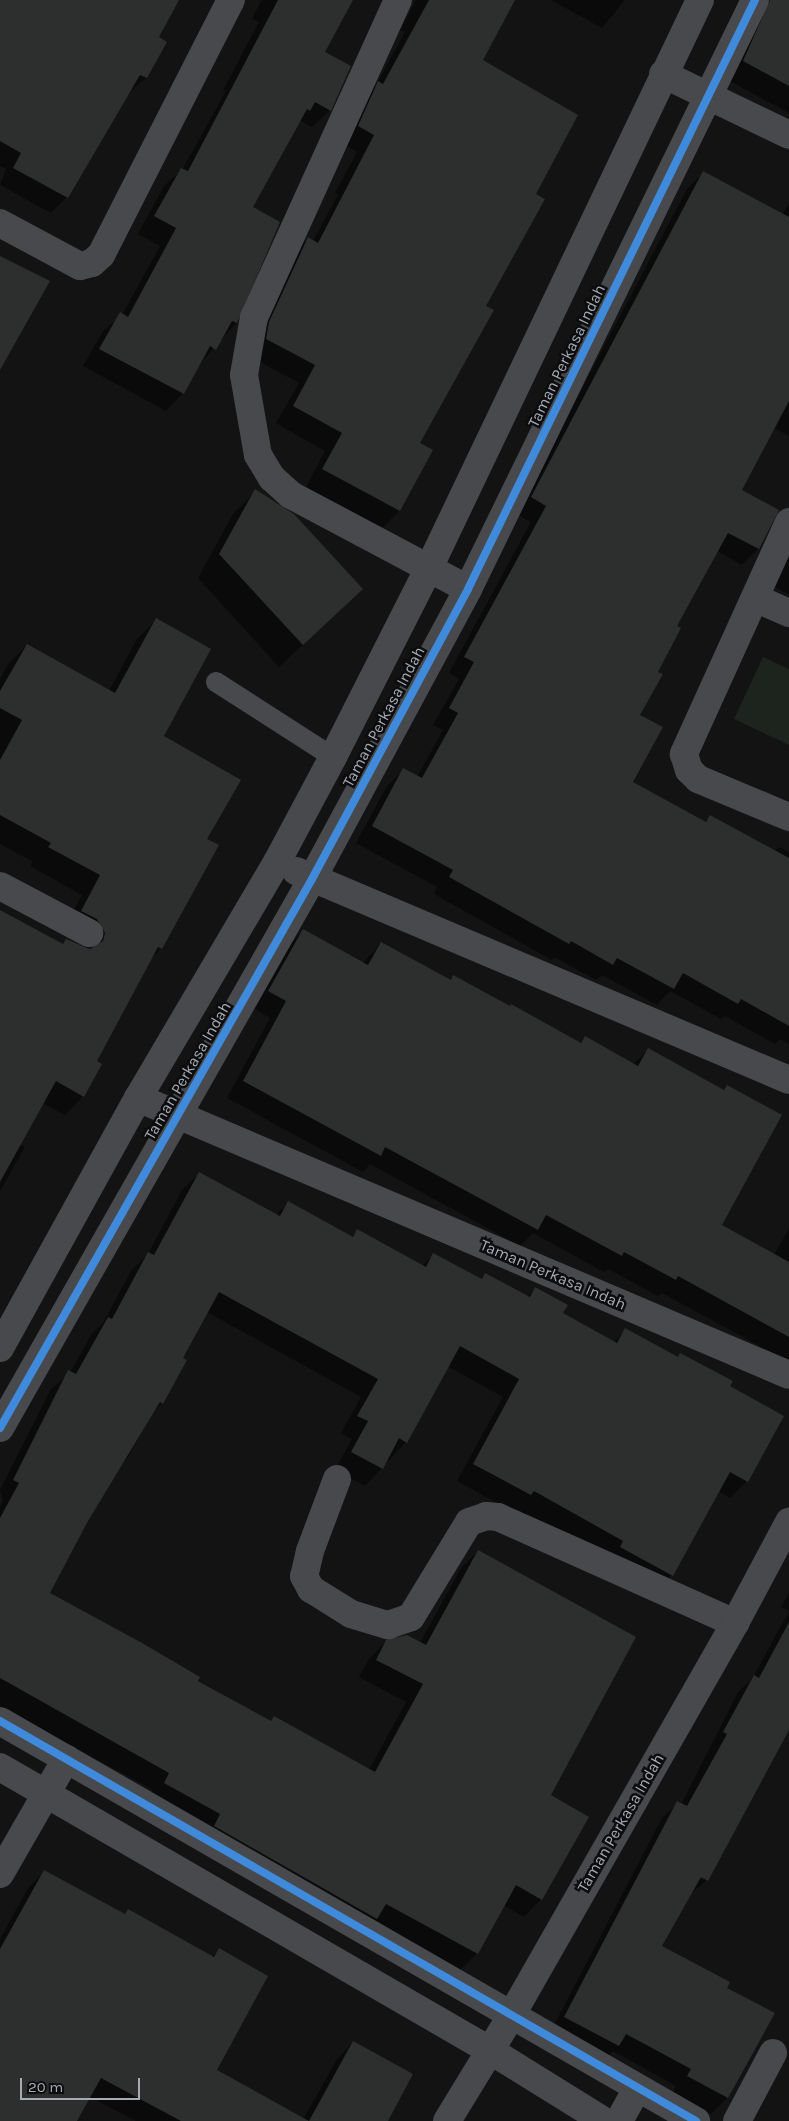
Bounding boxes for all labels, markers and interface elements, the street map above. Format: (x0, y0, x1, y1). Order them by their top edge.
street label: Taman Perkasa Indah (524, 281, 610, 431)
street label: Taman Perkasa Indah (339, 643, 429, 791)
street label: Taman Perkasa Indah (141, 998, 235, 1144)
street label: Taman Perkasa Indah (477, 1236, 629, 1314)
street label: Taman Perkasa Indah (574, 1750, 668, 1896)
scale bar (22, 2068, 142, 2100)
text: 20 m (28, 2078, 63, 2096)

